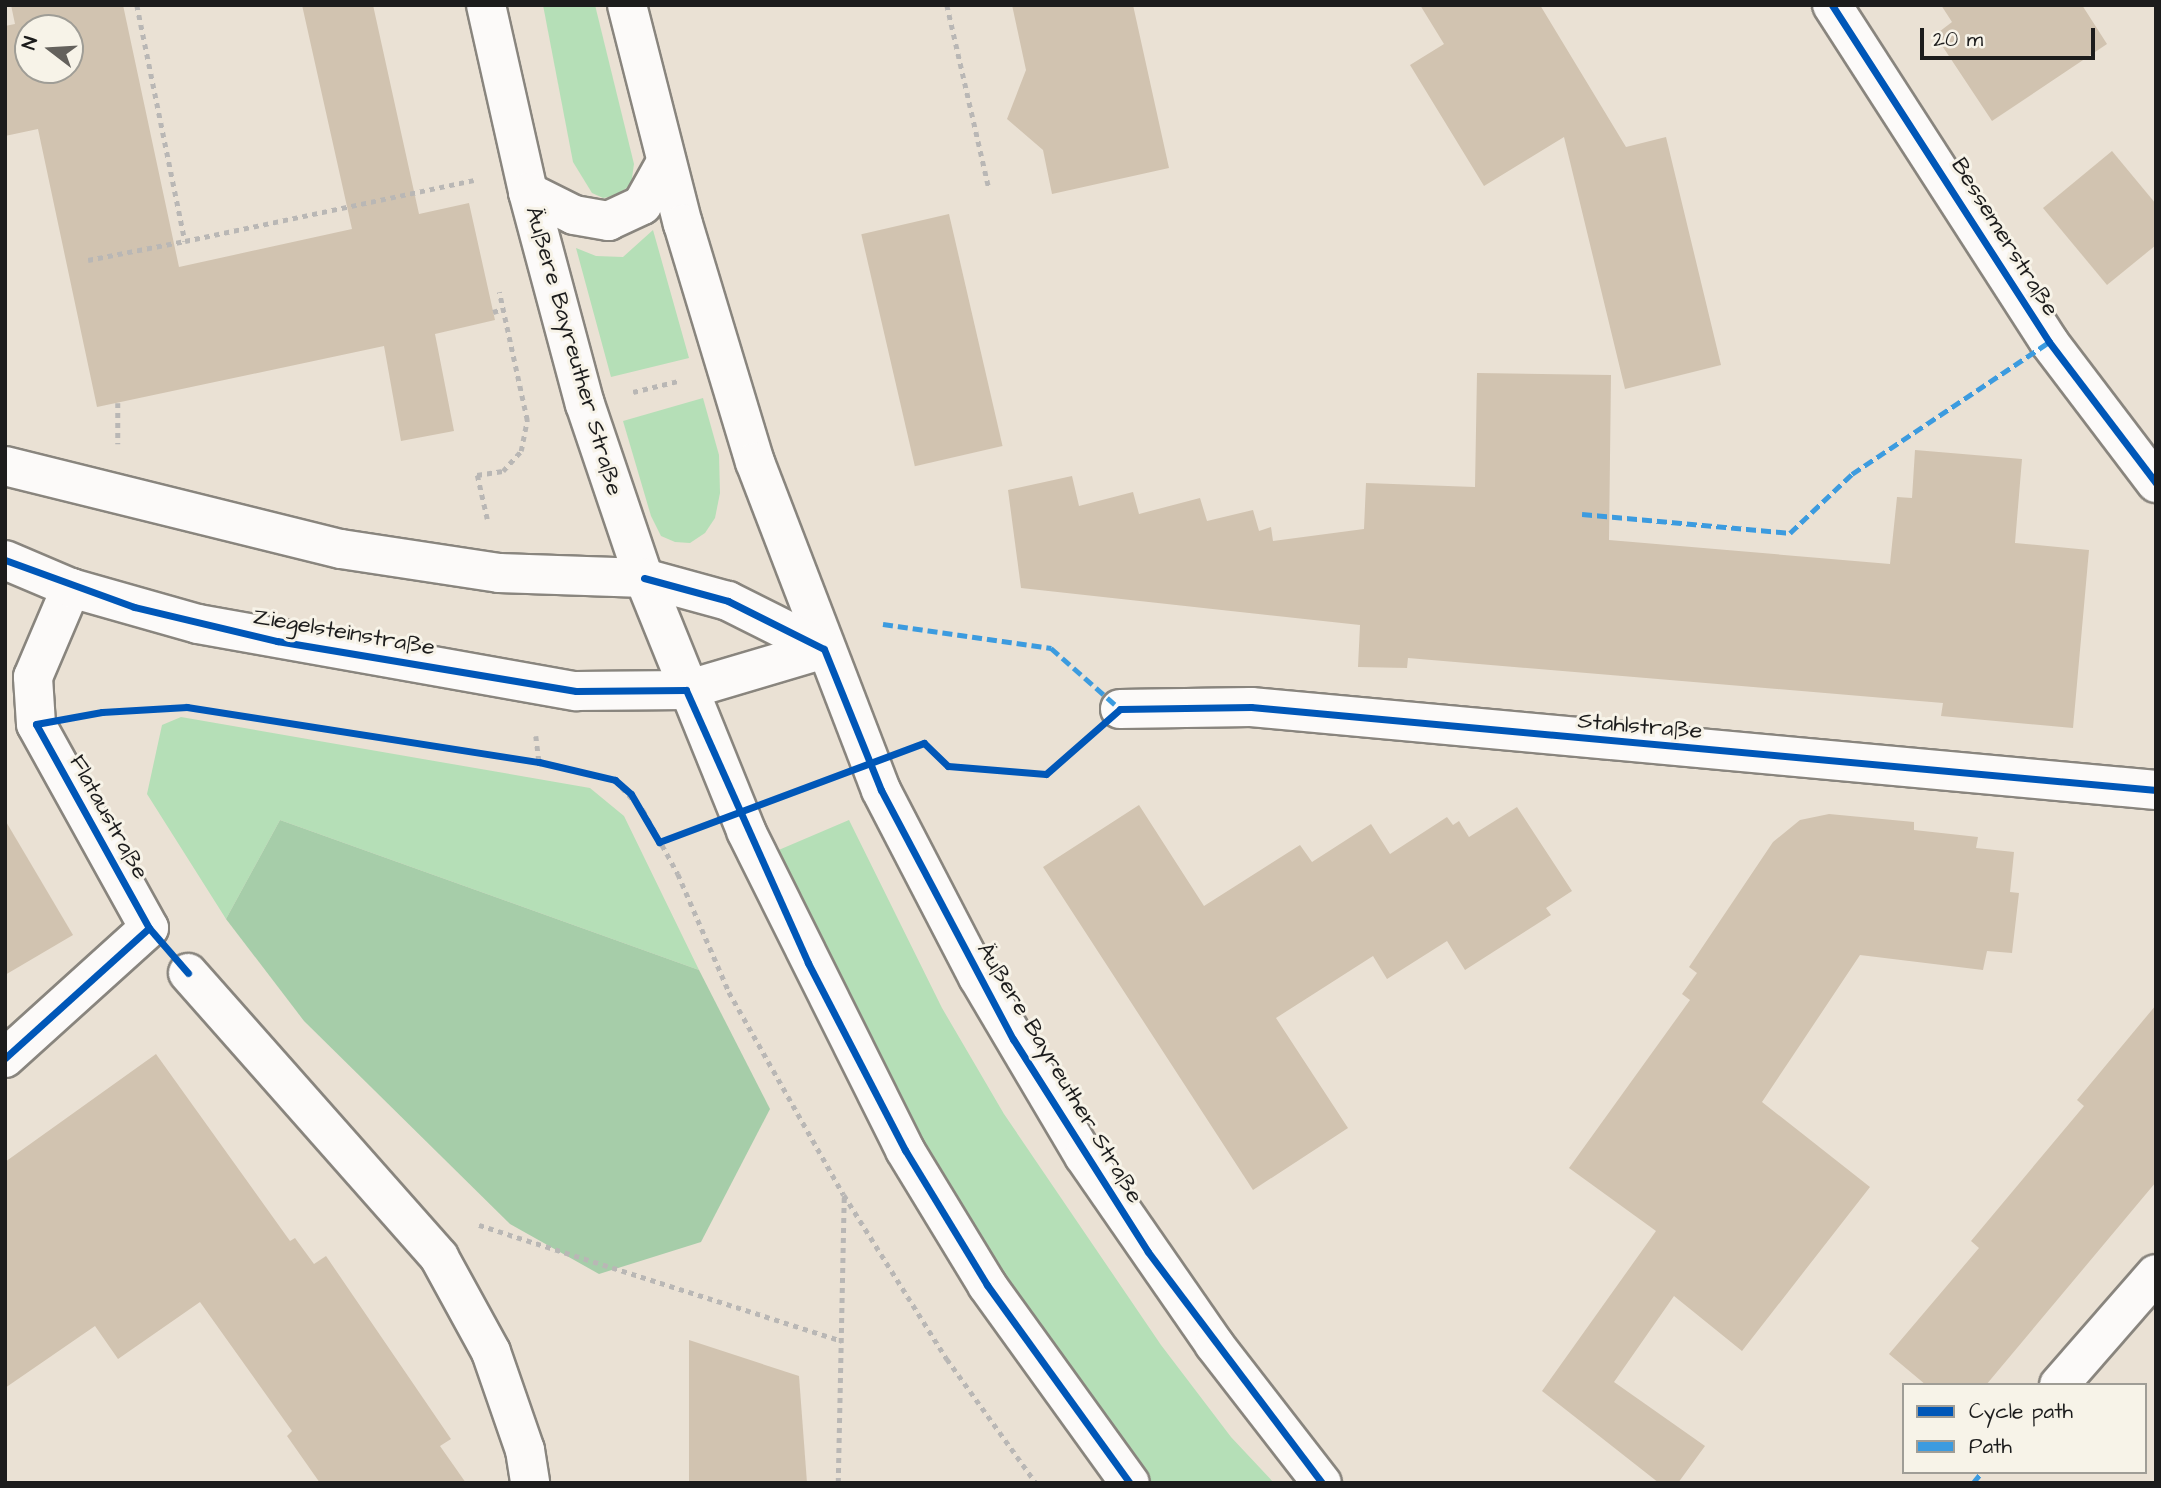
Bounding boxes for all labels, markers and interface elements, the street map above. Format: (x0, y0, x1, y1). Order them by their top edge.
north arrow (14, 14, 84, 84)
scale bar (1923, 14, 2098, 58)
text: 20 m (1933, 25, 1983, 54)
text: N (16, 34, 45, 53)
street label: Bessemerstraße (1945, 153, 2065, 321)
street label: Äußere Bayreuther Straße (519, 203, 629, 499)
street label: Ziegelsteinstraße (251, 602, 437, 662)
street label: Stahlstraße (1577, 707, 1703, 745)
street label: Flataustraße (63, 750, 155, 884)
street label: Äußere Bayreuther Straße (971, 938, 1149, 1208)
legend (1902, 1383, 2147, 1474)
text: Cycle path (1969, 1397, 2073, 1426)
text: Path (1969, 1432, 2012, 1461)

